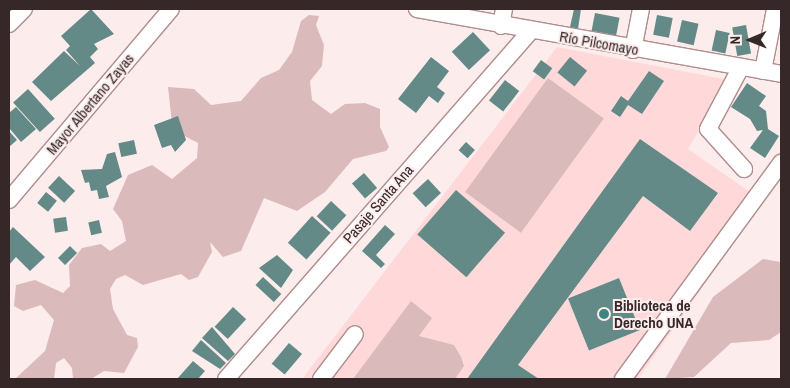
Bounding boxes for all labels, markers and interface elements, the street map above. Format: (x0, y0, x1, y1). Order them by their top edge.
north arrow (725, 15, 775, 65)
street label: Río Pilcomayo (558, 27, 640, 59)
text: N (726, 36, 744, 45)
street label: Mayor Albertano Zayas (42, 50, 138, 158)
street label: Pasaje Santa Ana (339, 161, 417, 247)
place label: Biblioteca de Derecho UNA (614, 296, 693, 331)
marker: Biblioteca de Derecho UNA (598, 308, 610, 320)

